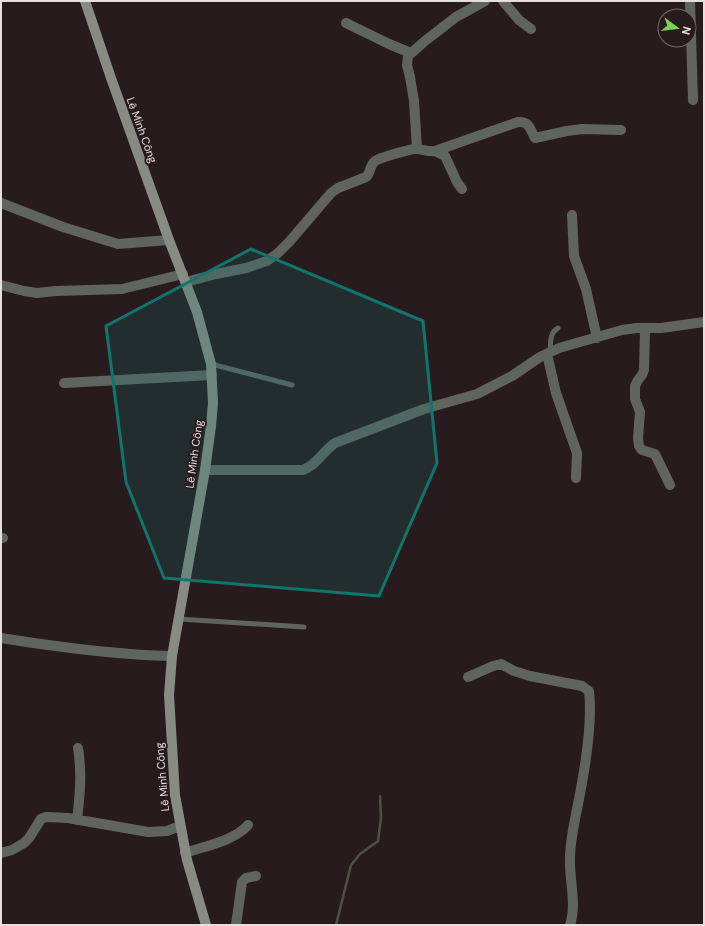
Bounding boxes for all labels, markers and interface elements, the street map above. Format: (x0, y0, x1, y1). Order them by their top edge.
north arrow (657, 8, 697, 48)
text: N (679, 25, 694, 36)
street label: Lê Minh Công (124, 95, 160, 165)
street label: Lê Minh Công (182, 419, 206, 489)
street label: Lê Minh Công (152, 742, 172, 812)

